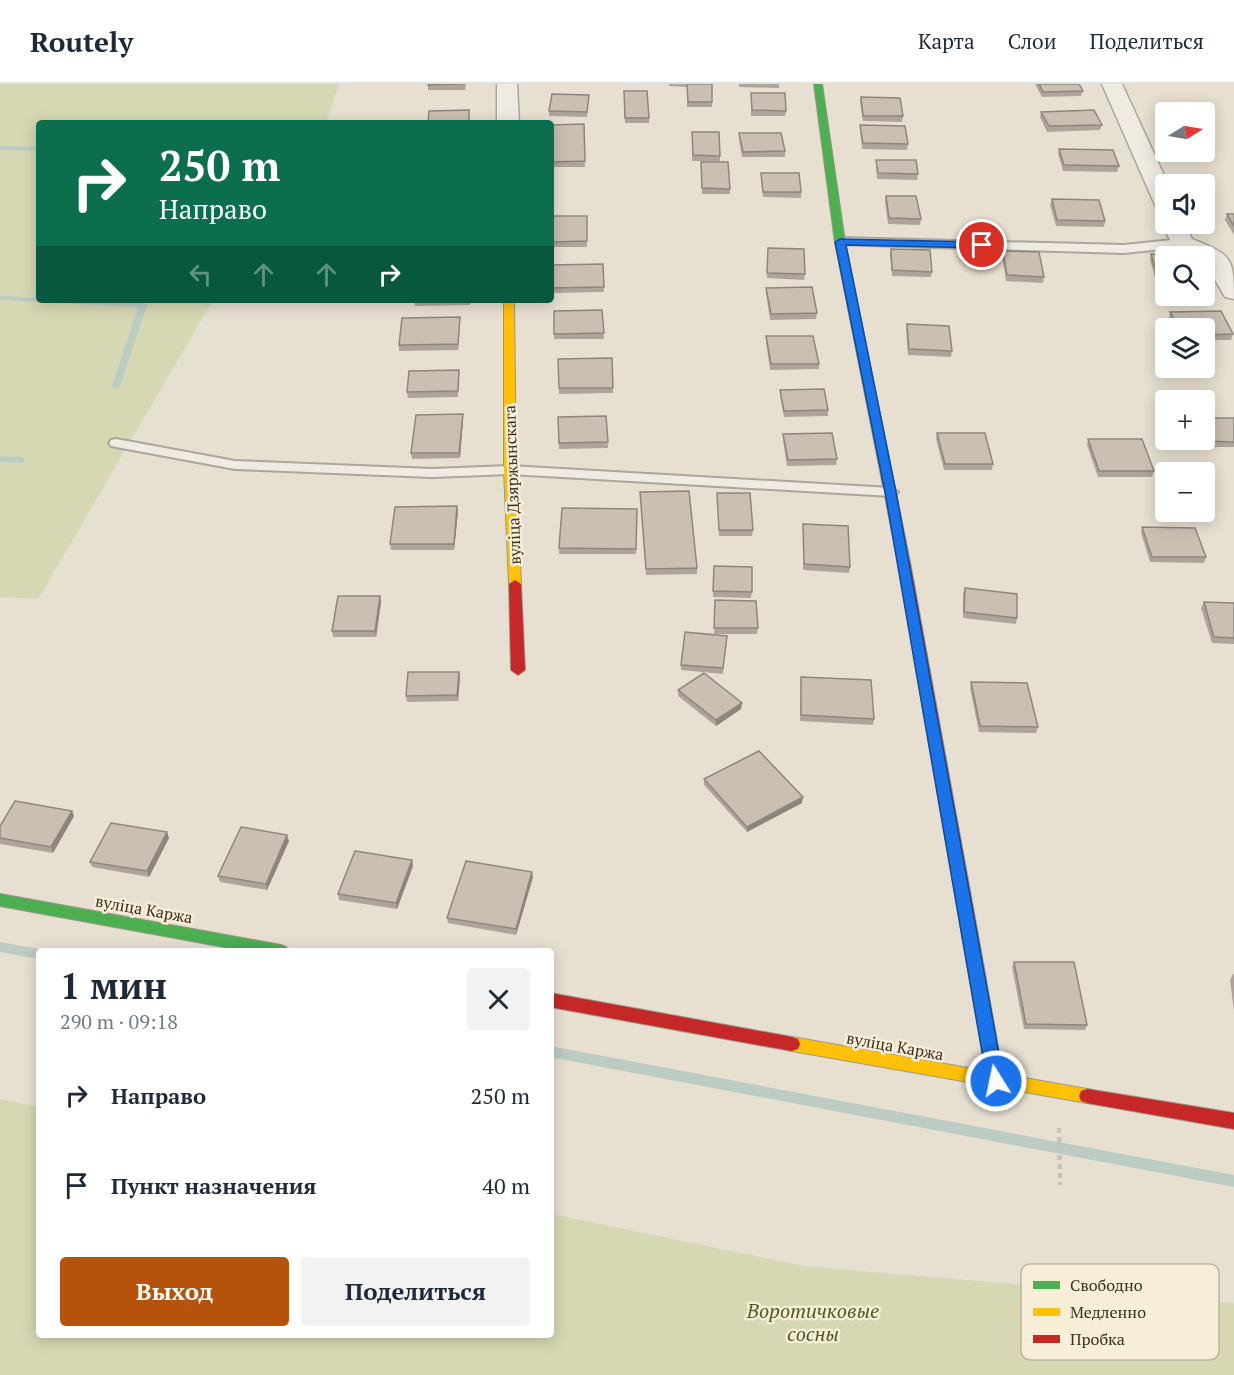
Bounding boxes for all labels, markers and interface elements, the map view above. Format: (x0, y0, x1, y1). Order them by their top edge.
text: Routely (30, 23, 133, 60)
text: Карта (918, 27, 975, 55)
text: Слои (1008, 27, 1057, 55)
text: Поделиться (1090, 27, 1204, 55)
north arrow (1155, 102, 1215, 162)
map controls (1155, 102, 1215, 522)
text: 250 m (159, 137, 280, 193)
icon: right (60, 144, 138, 222)
button: sound (1155, 174, 1215, 234)
text: Направо (159, 191, 267, 227)
pin (956, 219, 1007, 270)
icon: arrive (965, 228, 998, 261)
button: search (1155, 246, 1215, 306)
icon: left (184, 258, 217, 291)
icon: ahead (247, 258, 280, 291)
icon: ahead (310, 258, 343, 291)
icon: right (373, 258, 406, 291)
button: layers (1155, 318, 1215, 378)
button: + (1155, 390, 1215, 450)
street label: вуліца Дзяржынскага (498, 405, 526, 565)
button: − (1155, 462, 1215, 522)
street label: вуліца Каржа (94, 890, 194, 928)
text: 1 мин (60, 962, 167, 1009)
button: close (467, 968, 530, 1031)
text: 290 m · 09:18 (60, 1008, 178, 1035)
street label: вуліца Каржа (845, 1027, 945, 1065)
position arrow (964, 1049, 1028, 1113)
icon: right (60, 1079, 93, 1112)
text: Направо (111, 1081, 206, 1110)
text: 250 m (470, 1081, 530, 1110)
icon: arrive (60, 1169, 93, 1202)
text: Пункт назначения (111, 1171, 316, 1200)
text: 40 m (482, 1171, 530, 1200)
button: Выход (60, 1257, 289, 1326)
button: Поделиться (301, 1257, 530, 1326)
legend (1021, 1264, 1219, 1360)
text: Свободно (1070, 1274, 1143, 1296)
park label: Воротичковые сосны (746, 1297, 879, 1347)
text: Медленно (1070, 1301, 1146, 1323)
text: Пробка (1070, 1328, 1125, 1350)

